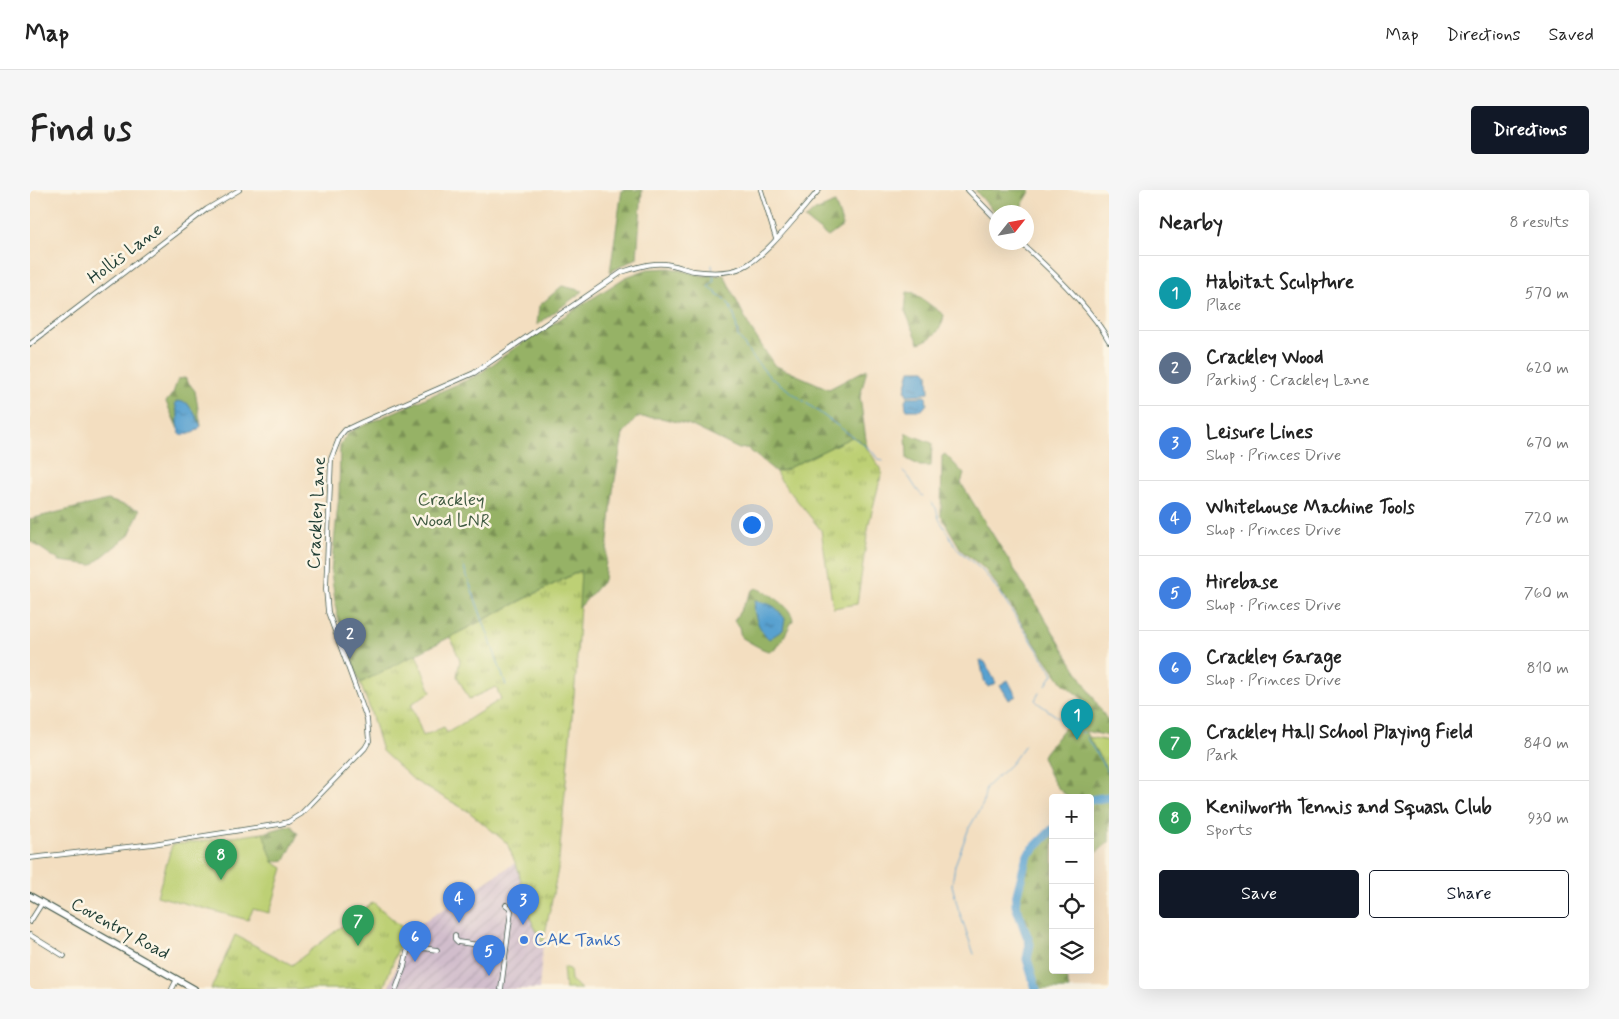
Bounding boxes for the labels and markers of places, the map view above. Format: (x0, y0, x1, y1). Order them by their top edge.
pin: 2 (334, 618, 366, 659)
pin: 1 (1061, 699, 1093, 740)
pin: 8 (205, 839, 237, 880)
pin: 4 (443, 882, 475, 923)
pin: 3 (507, 884, 539, 925)
pin: 7 (342, 905, 374, 946)
pin: 6 (399, 921, 431, 962)
place label: CAK Tanks (534, 928, 621, 952)
marker: CAK Tanks (518, 934, 530, 946)
pin: 5 (473, 935, 505, 976)

